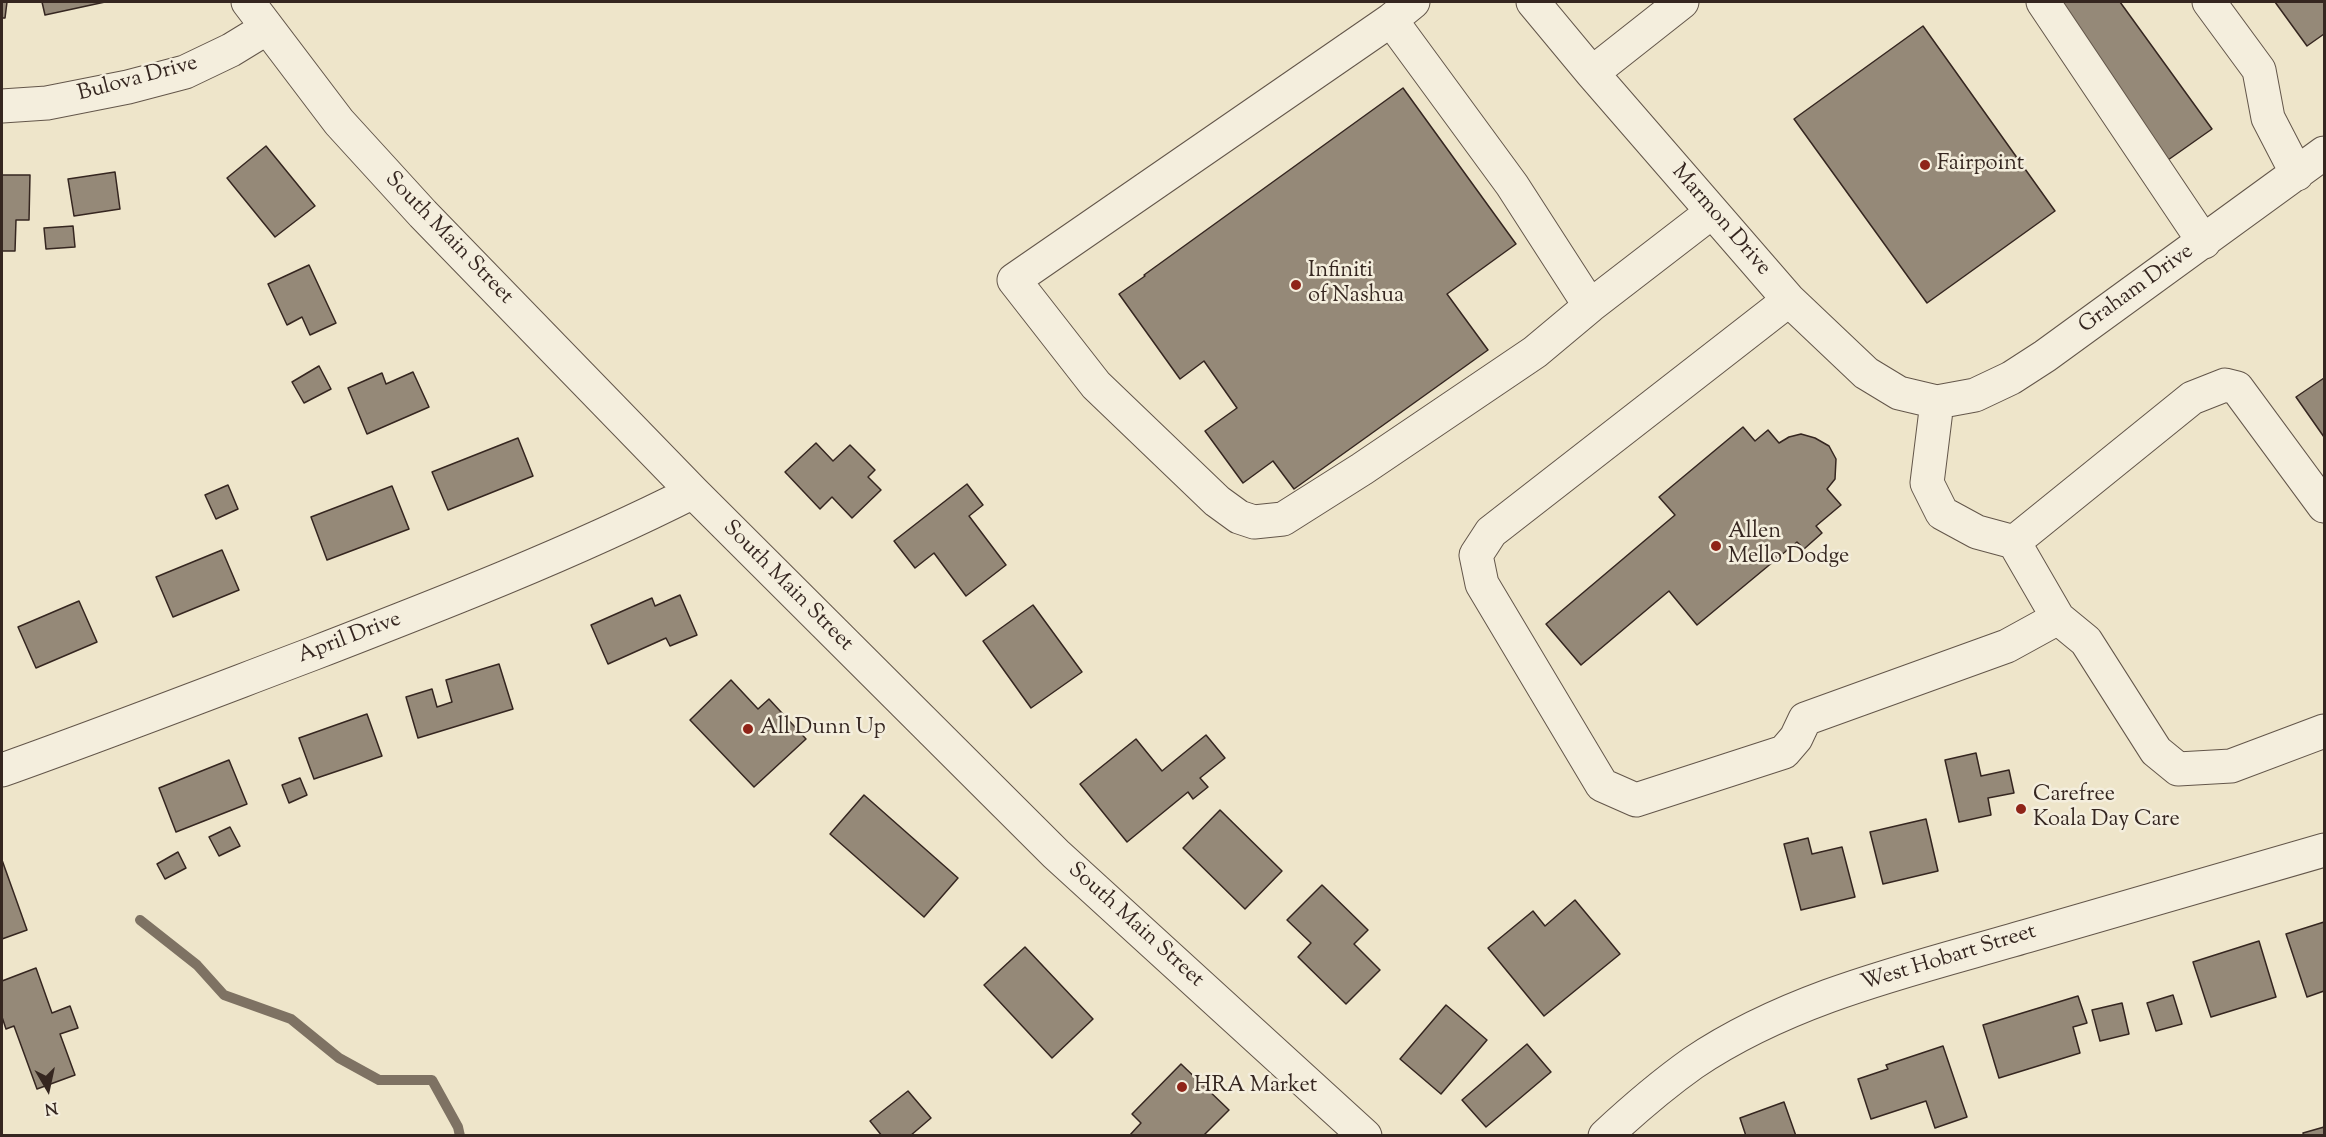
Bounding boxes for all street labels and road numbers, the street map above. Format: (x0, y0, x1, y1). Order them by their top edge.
street label: Bulova Drive (75, 51, 201, 109)
street label: Marmon Drive (1664, 160, 1776, 282)
street label: South Main Street (378, 167, 518, 311)
street label: Graham Drive (2075, 240, 2199, 340)
street label: South Main Street (716, 516, 858, 658)
street label: April Drive (295, 607, 405, 671)
street label: South Main Street (1061, 858, 1209, 994)
street label: West Hobart Street (1858, 920, 2040, 998)

